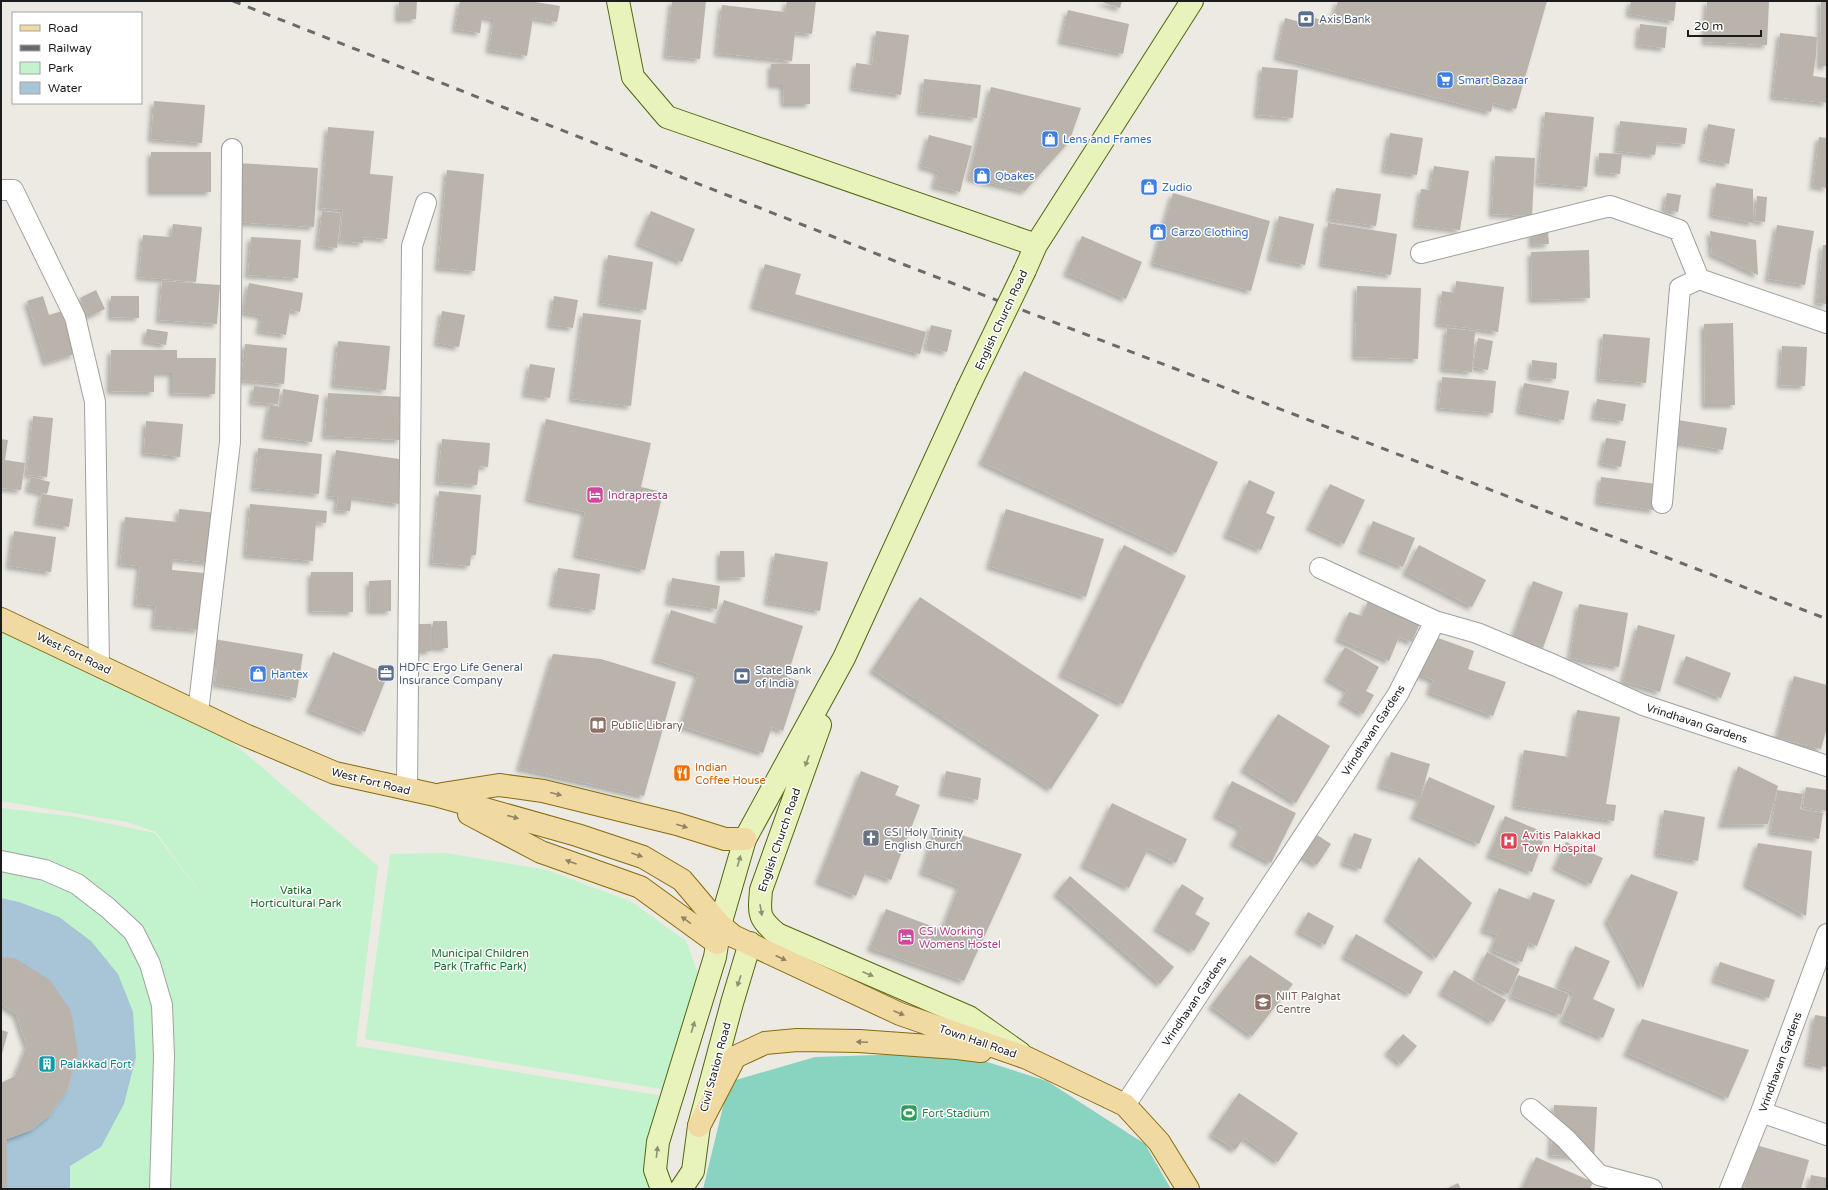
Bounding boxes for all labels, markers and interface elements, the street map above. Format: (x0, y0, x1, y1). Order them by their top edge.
bank icon: Axis Bank (1296, 9, 1316, 29)
legend (12, 12, 142, 104)
scale bar (1688, 12, 1761, 38)
place label: Axis Bank (1319, 13, 1371, 26)
text: 20 m (1694, 19, 1723, 33)
text: Road (48, 21, 78, 35)
text: Railway (48, 41, 92, 55)
text: Park (48, 61, 74, 75)
supermarket icon: Smart Bazaar (1435, 70, 1455, 90)
place label: Smart Bazaar (1458, 74, 1529, 87)
text: Water (48, 81, 83, 95)
shop icon: Lens and Frames (1040, 129, 1060, 149)
place label: Lens and Frames (1063, 133, 1151, 146)
shop icon: Qbakes (972, 166, 992, 186)
place label: Qbakes (995, 170, 1034, 183)
shop icon: Zudio (1139, 177, 1159, 197)
place label: Zudio (1162, 181, 1192, 194)
shop icon: Carzo Clothing (1148, 222, 1168, 242)
place label: Carzo Clothing (1171, 226, 1248, 239)
street label: English Church Road (973, 268, 1030, 372)
hotel icon: Indrapresta (585, 485, 605, 505)
place label: Indrapresta (608, 489, 668, 502)
street label: West Fort Road (35, 630, 113, 677)
place label: HDFC Ergo Life General Insurance Company (399, 661, 523, 687)
office icon: HDFC Ergo Life General Insurance Company (376, 663, 396, 683)
shop icon: Hantex (248, 664, 268, 684)
place label: State Bank of India (755, 664, 812, 690)
bank icon: State Bank of India (732, 666, 752, 686)
place label: Hantex (271, 668, 308, 681)
street label: Vrindhavan Gardens (1339, 682, 1408, 778)
street label: Vrindhavan Gardens (1645, 701, 1749, 746)
library icon: Public Library (588, 715, 608, 735)
place label: Public Library (611, 719, 683, 732)
one-way arrow (804, 755, 810, 767)
place label: Indian Coffee House (695, 761, 766, 787)
restaurant icon: Indian Coffee House (672, 763, 692, 783)
street label: West Fort Road (330, 765, 412, 798)
street label: English Church Road (756, 786, 803, 894)
one-way arrow (550, 791, 562, 797)
one-way arrow (507, 814, 519, 820)
one-way arrow (676, 823, 688, 829)
place label: CSI Holy Trinity English Church (884, 826, 963, 852)
church icon: CSI Holy Trinity English Church (861, 828, 881, 848)
place label: Avitis Palakkad Town Hospital (1522, 829, 1601, 855)
hospital icon: Avitis Palakkad Town Hospital (1499, 831, 1519, 851)
one-way arrow (631, 852, 643, 858)
one-way arrow (736, 855, 742, 867)
one-way arrow (564, 859, 576, 865)
park label: Vatika Horticultural Park (250, 884, 342, 910)
one-way arrow (758, 904, 764, 917)
one-way arrow (680, 916, 691, 924)
place label: CSI Working Womens Hostel (919, 925, 1001, 951)
hotel icon: CSI Working Womens Hostel (896, 927, 916, 947)
park label: Municipal Children Park (Traffic Park) (431, 947, 529, 973)
street label: Vrindhavan Gardens (1159, 954, 1229, 1049)
one-way arrow (776, 955, 787, 961)
one-way arrow (863, 971, 874, 977)
one-way arrow (736, 975, 742, 987)
place label: NIIT Palghat Centre (1276, 990, 1341, 1016)
school or university icon: NIIT Palghat Centre (1253, 992, 1273, 1012)
one-way arrow (894, 1010, 905, 1016)
street label: Vrindhavan Gardens (1756, 1010, 1805, 1114)
one-way arrow (690, 1021, 696, 1033)
street label: Civil Station Road (697, 1021, 734, 1113)
street label: Town Hall Road (937, 1022, 1018, 1061)
one-way arrow (856, 1038, 868, 1045)
building icon: Palakkad Fort (37, 1054, 57, 1074)
place label: Palakkad Fort (60, 1058, 131, 1071)
sports icon: Fort Stadium (899, 1103, 919, 1123)
place label: Fort Stadium (922, 1107, 990, 1120)
one-way arrow (654, 1145, 660, 1158)

